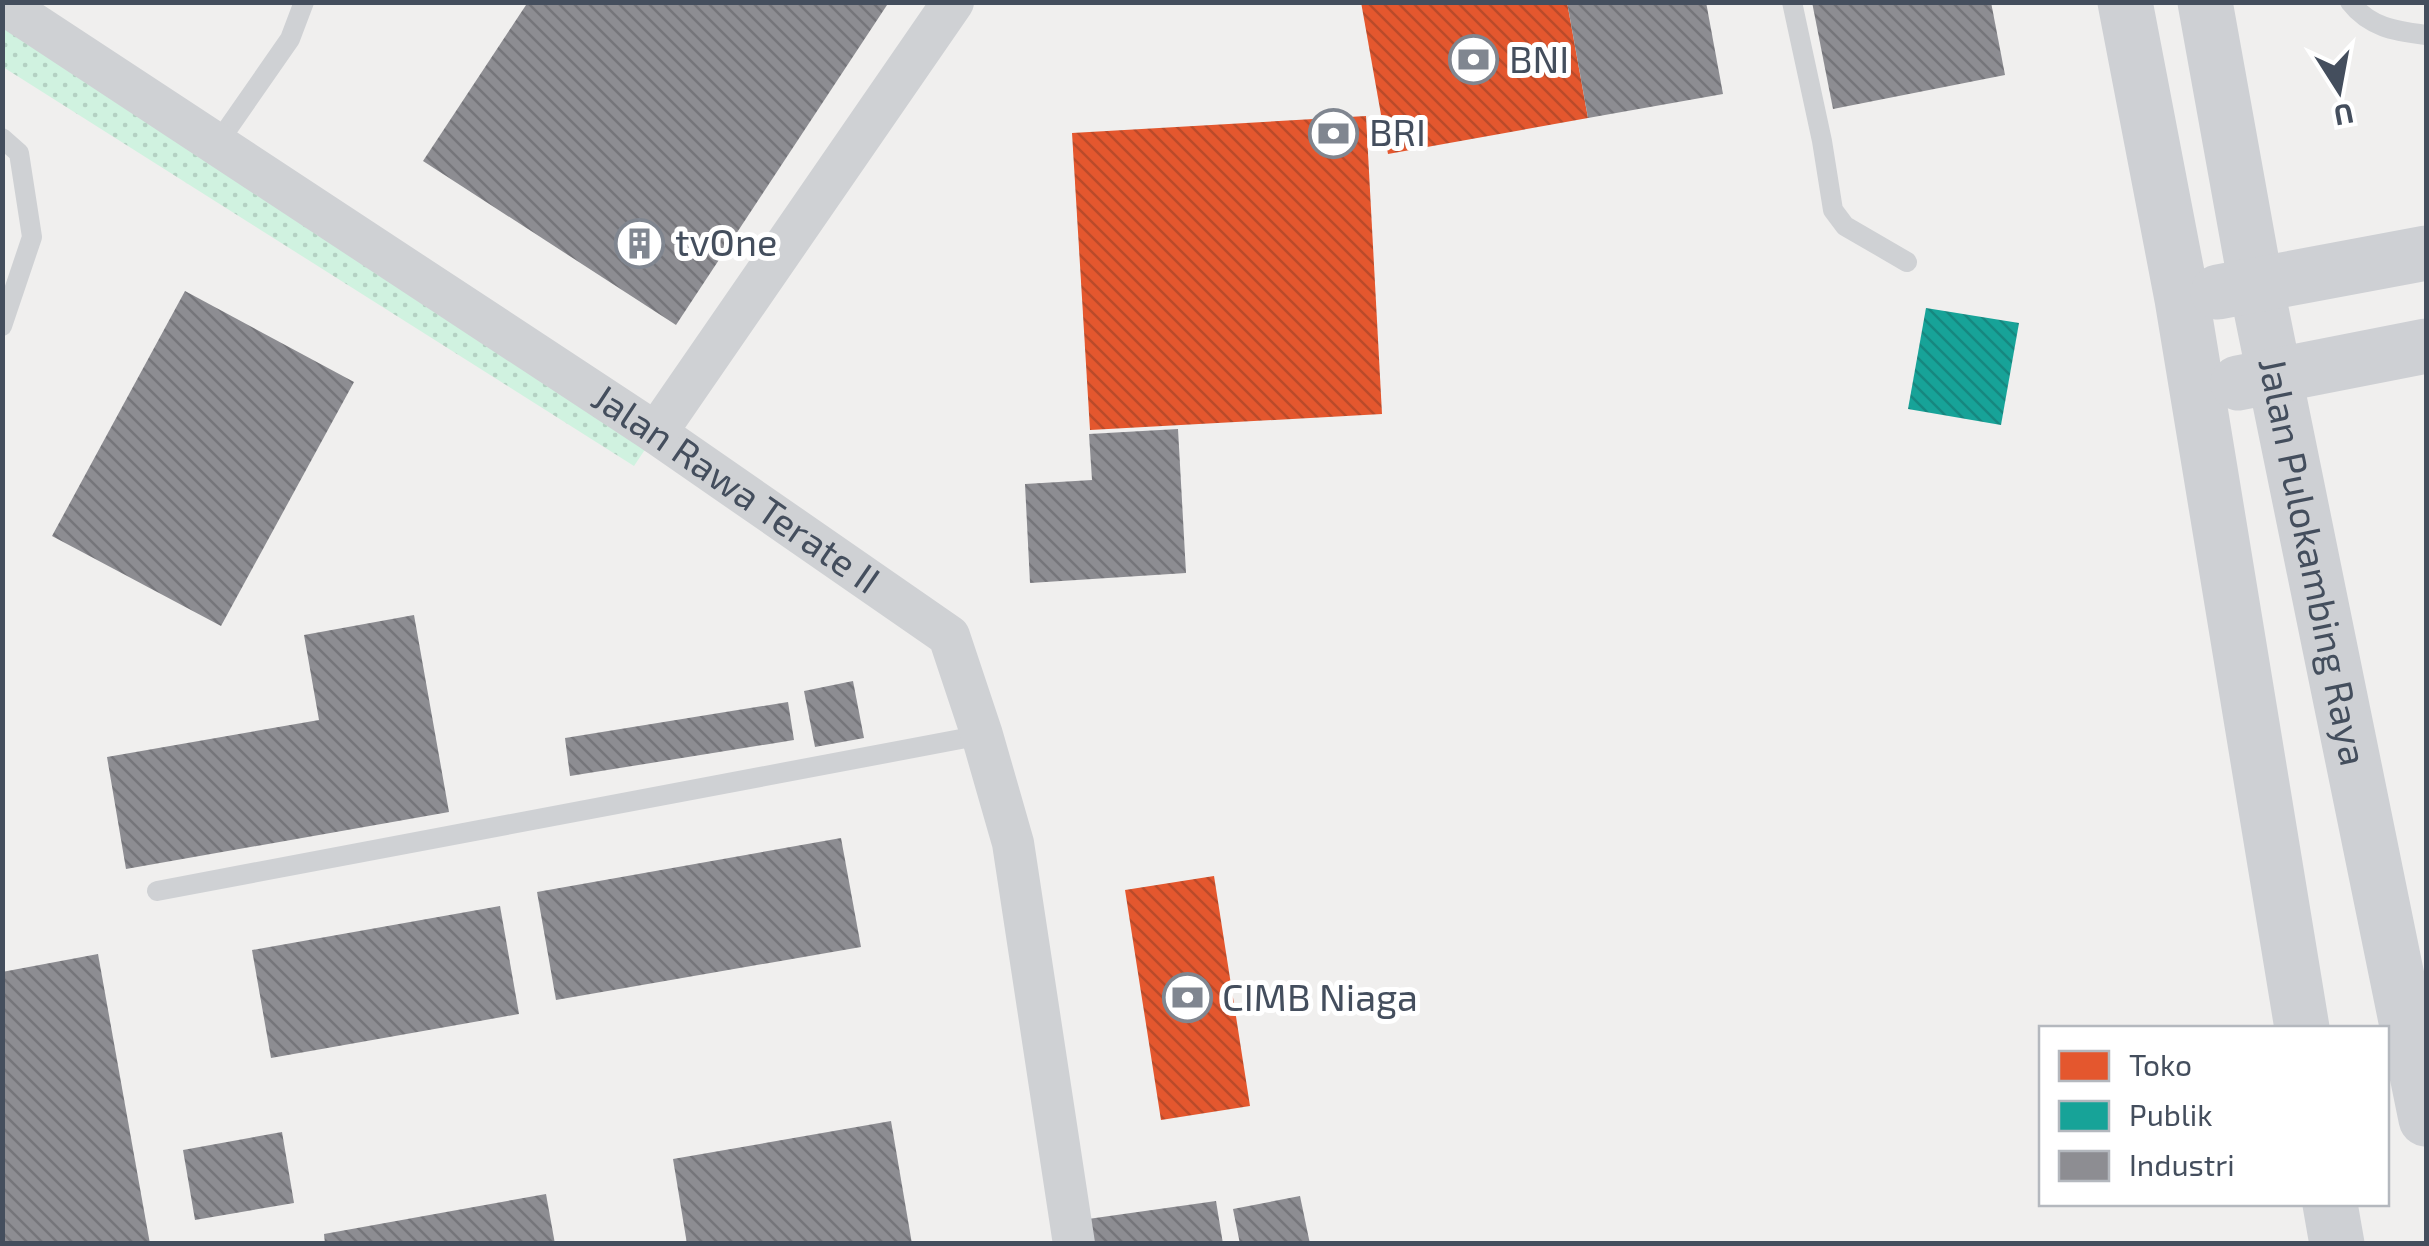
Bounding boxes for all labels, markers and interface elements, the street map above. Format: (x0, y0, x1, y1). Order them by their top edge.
bank icon: BNI (1448, 34, 1500, 86)
place label: BNI (1509, 35, 1569, 81)
north arrow (2289, 40, 2389, 140)
text: U (2331, 97, 2357, 134)
bank icon: BRI (1308, 107, 1360, 159)
place label: BRI (1369, 108, 1426, 154)
building icon: tvOne (614, 217, 666, 269)
place label: tvOne (675, 218, 778, 264)
street label: Jalan Pulokambing Raya (2250, 353, 2378, 769)
street label: Jalan Rawa Terate II (584, 373, 889, 602)
bank icon: CIMB Niaga (1161, 972, 1213, 1024)
place label: CIMB Niaga (1222, 973, 1418, 1019)
legend (2039, 1026, 2389, 1206)
text: Toko (2129, 1046, 2192, 1082)
text: Publik (2129, 1096, 2213, 1132)
text: Industri (2129, 1146, 2235, 1182)

